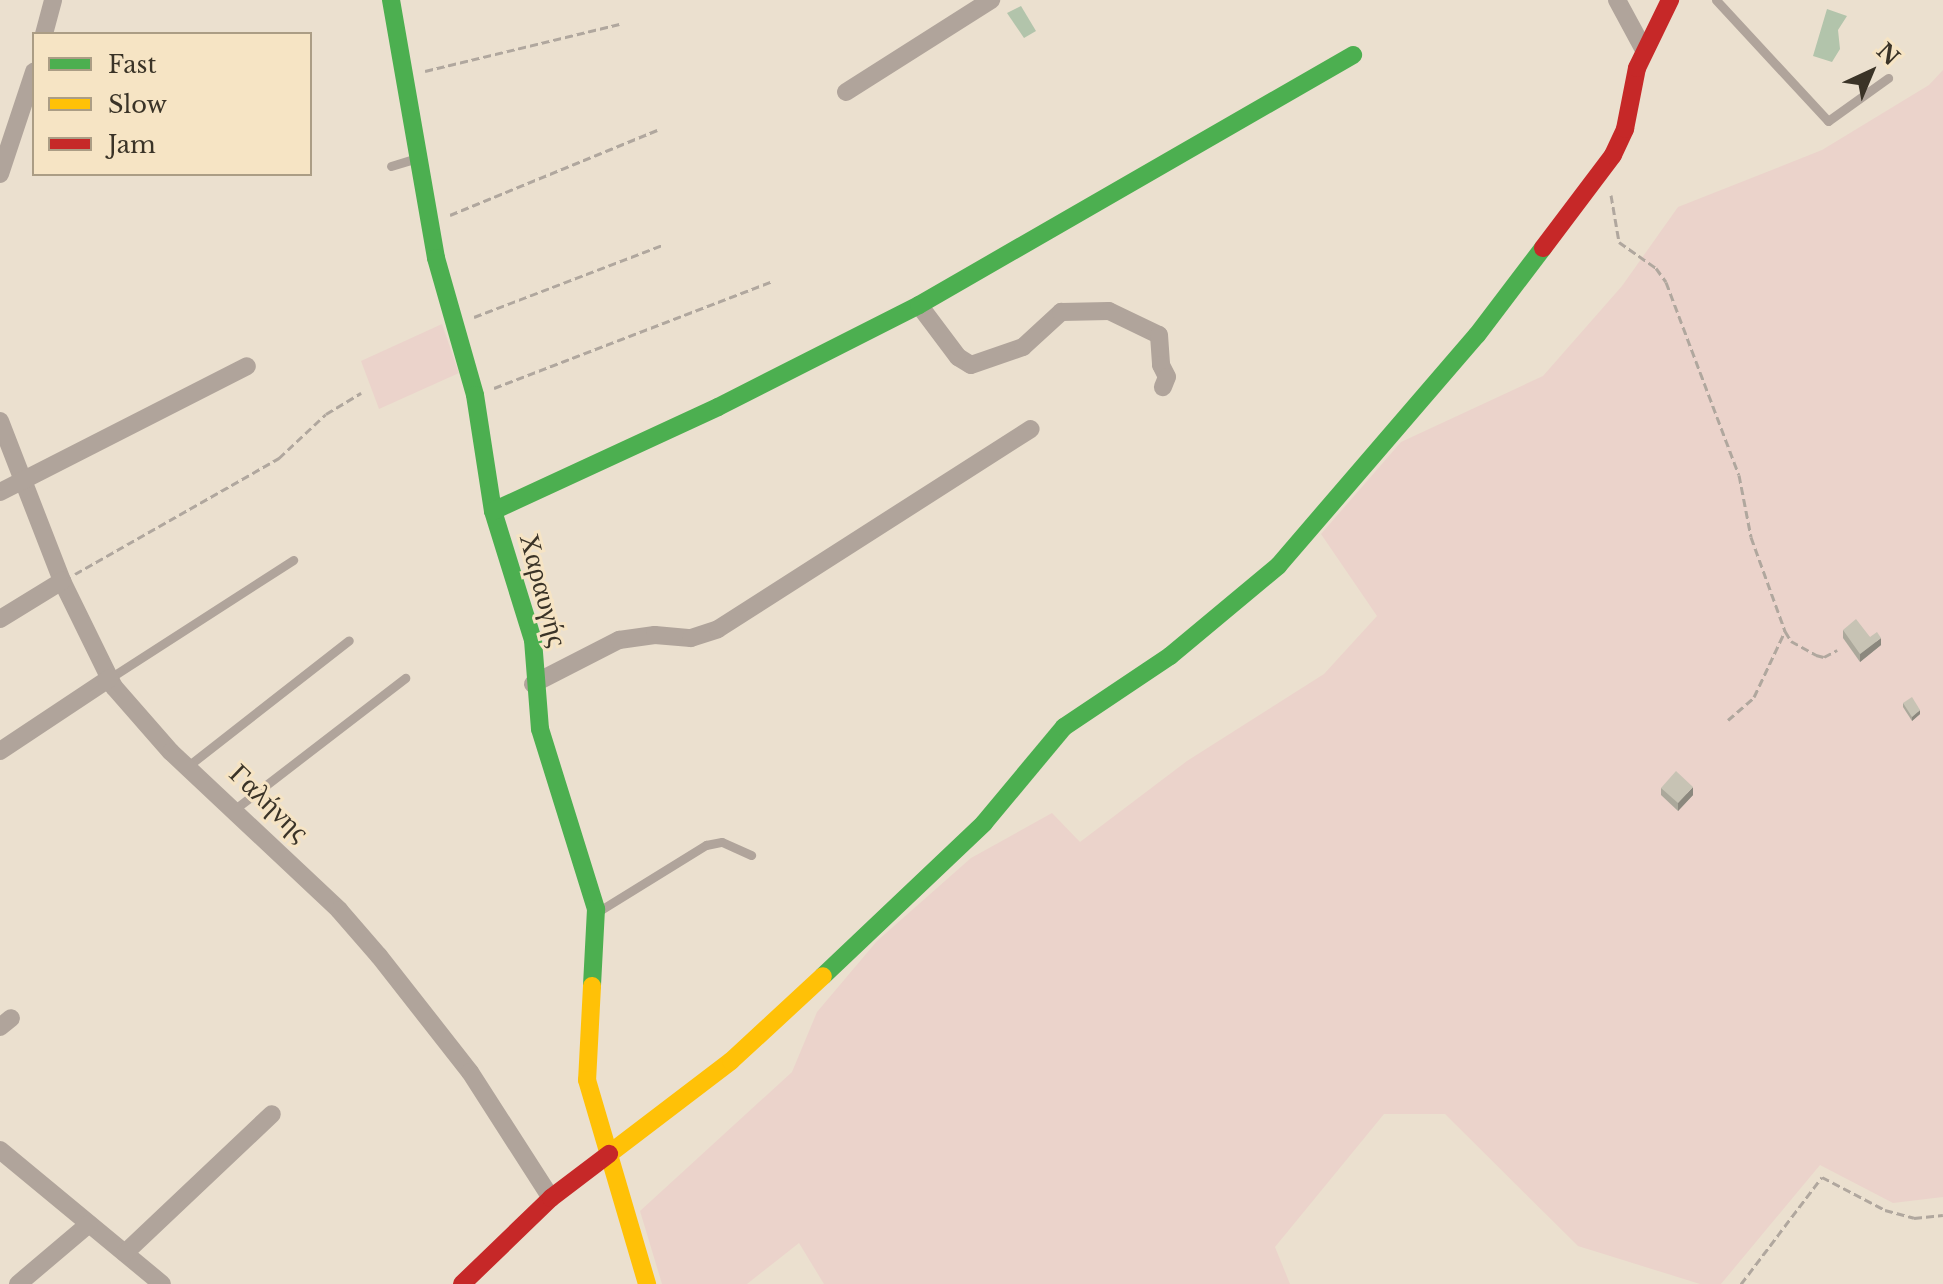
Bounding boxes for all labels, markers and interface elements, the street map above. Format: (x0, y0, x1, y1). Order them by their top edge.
legend (32, 32, 312, 176)
north arrow (1831, 32, 1911, 112)
text: N (1871, 37, 1905, 71)
text: Fast (108, 50, 156, 79)
text: Slow (108, 90, 167, 119)
text: Jam (108, 130, 156, 159)
street label: Χαραυγής (512, 530, 574, 650)
street label: Γαλήνης (222, 757, 316, 849)

